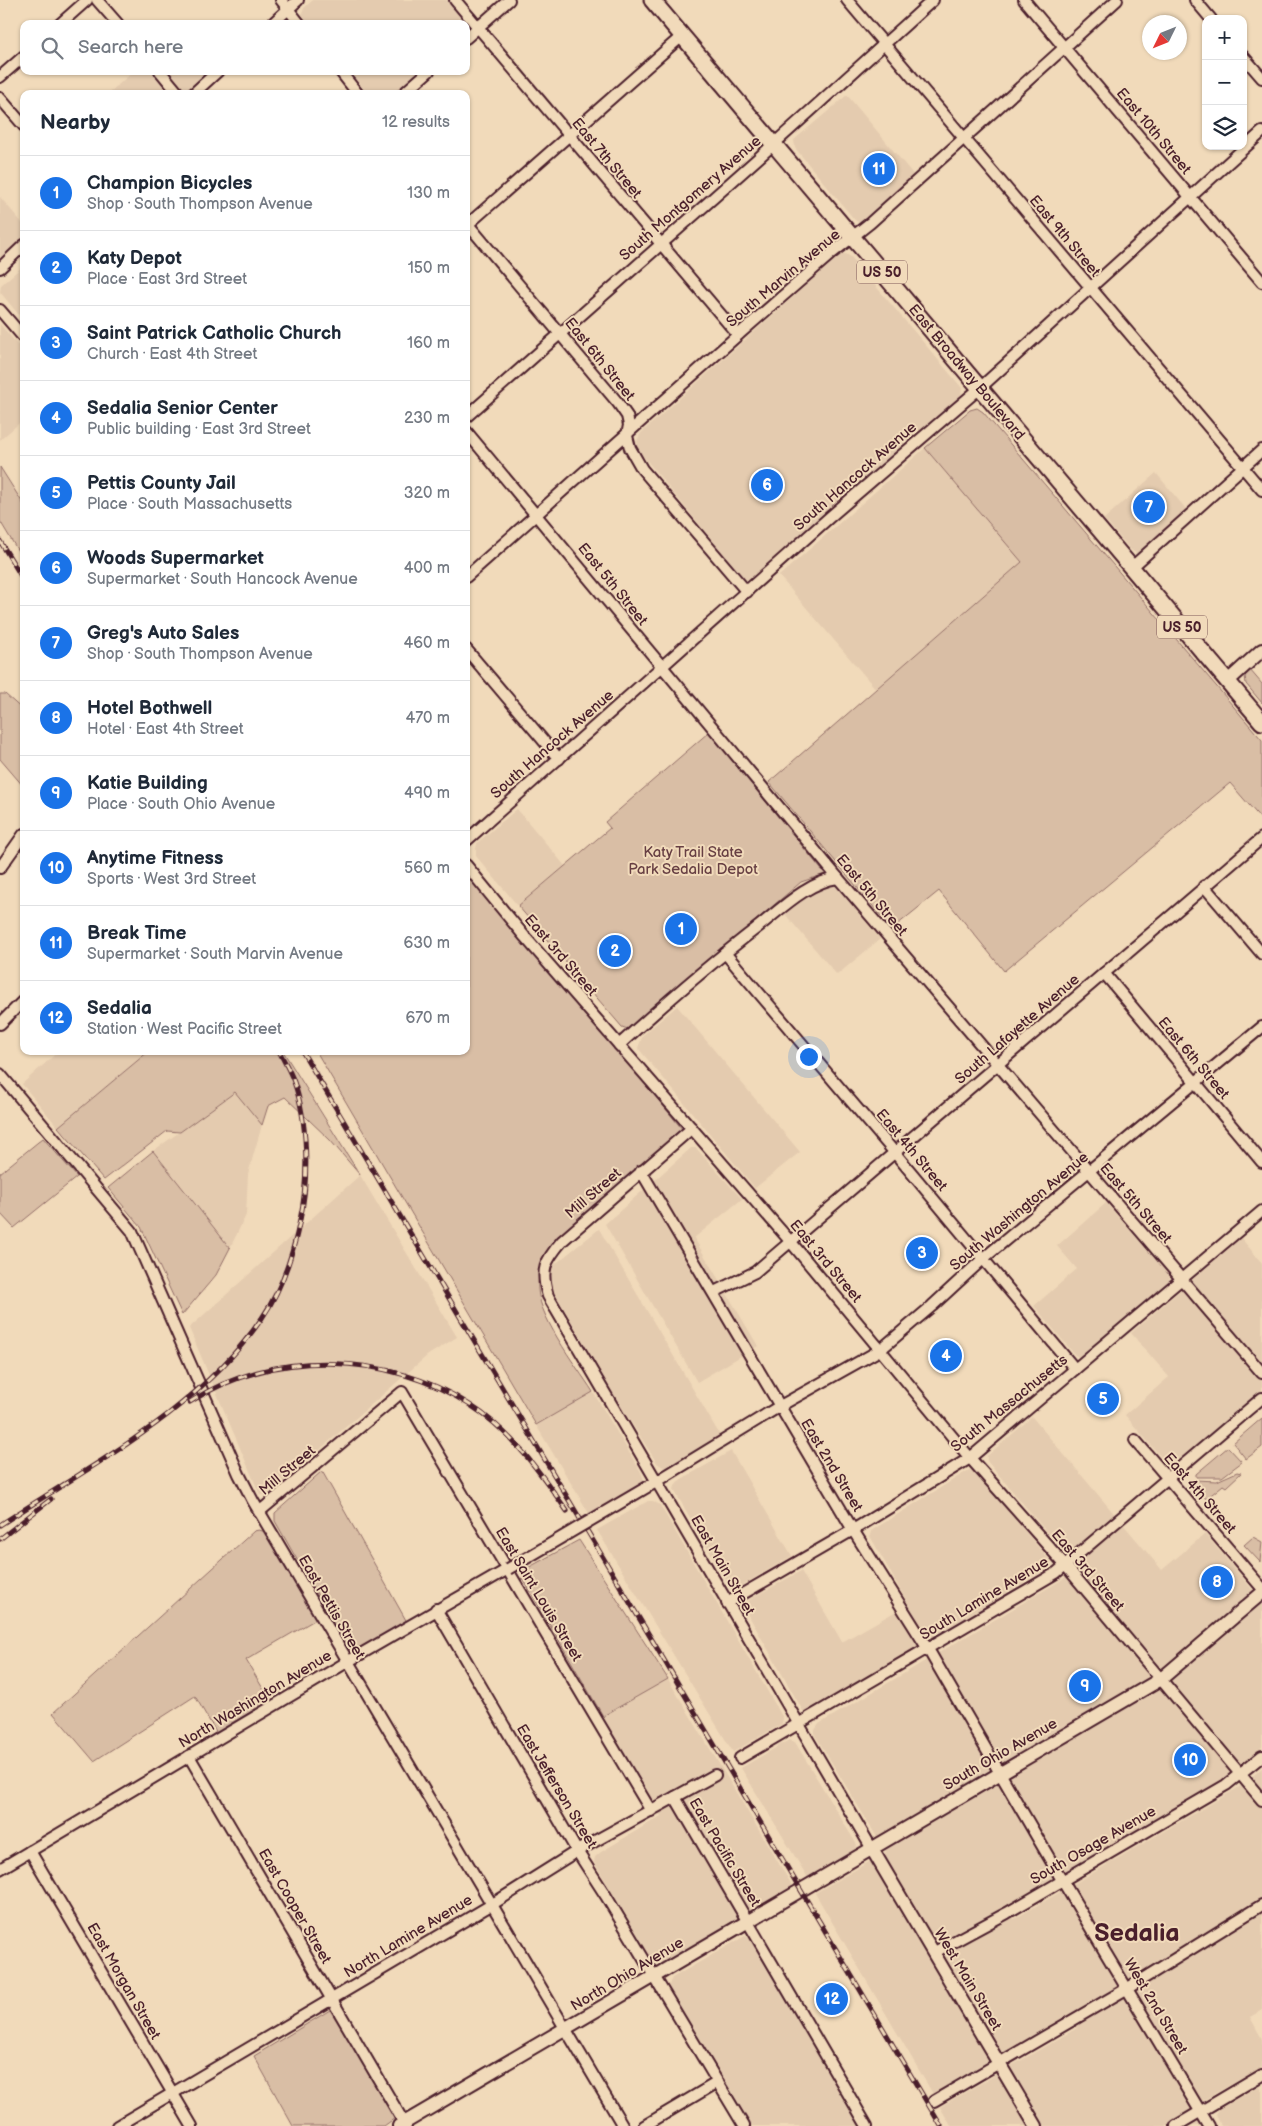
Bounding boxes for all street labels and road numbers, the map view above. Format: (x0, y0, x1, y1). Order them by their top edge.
street label: East 10th Street (1112, 84, 1196, 179)
street label: East 7th Street (567, 114, 646, 203)
street label: South Montgomery Avenue (616, 132, 765, 265)
street label: East 9th Street (1025, 192, 1105, 281)
street label: South Marvin Avenue (722, 225, 844, 332)
road number: US 50 (857, 260, 907, 284)
street label: East Broadway Boulevard (904, 301, 1029, 444)
street label: East 6th Street (560, 314, 639, 405)
street label: South Hancock Avenue (790, 418, 921, 535)
street label: East 5th Street (573, 539, 652, 630)
road number: US 50 (1157, 616, 1207, 638)
street label: South Hancock Avenue (487, 686, 618, 803)
street label: East 5th Street (832, 851, 912, 940)
street label: East 3rd Street (520, 910, 602, 1000)
street label: South Lafayette Avenue (951, 970, 1084, 1089)
street label: East 6th Street (1154, 1013, 1234, 1104)
street label: East 4th Street (872, 1105, 952, 1196)
street label: South Washington Avenue (946, 1148, 1093, 1275)
street label: East 5th Street (1095, 1159, 1176, 1248)
street label: Mill Street (561, 1164, 626, 1223)
street label: East 3rd Street (785, 1216, 866, 1307)
street label: South Massachusetts (947, 1350, 1072, 1456)
street label: East 2nd Street (796, 1415, 867, 1516)
street label: Mill Street (255, 1441, 320, 1500)
street label: East 4th Street (1159, 1449, 1240, 1538)
street label: East Main Street (686, 1512, 759, 1619)
street label: East Saint Louis Street (491, 1524, 586, 1665)
street label: East 3rd Street (1047, 1525, 1129, 1615)
street label: East Pettis Street (294, 1552, 369, 1663)
street label: South Lamine Avenue (916, 1552, 1052, 1644)
street label: North Washington Avenue (175, 1646, 335, 1753)
street label: South Ohio Avenue (940, 1714, 1061, 1795)
street label: East Jefferson Street (512, 1721, 601, 1852)
street label: East Pacific Street (685, 1794, 765, 1910)
street label: South Osage Avenue (1027, 1802, 1160, 1889)
street label: East Cooper Street (254, 1845, 336, 1968)
street label: North Lamine Avenue (341, 1890, 476, 1982)
street label: East Morgan Street (82, 1920, 165, 2043)
street label: West Main Street (930, 1925, 1006, 2034)
street label: North Ohio Avenue (567, 1933, 687, 2016)
street label: West 2nd Street (1119, 1955, 1192, 2058)

